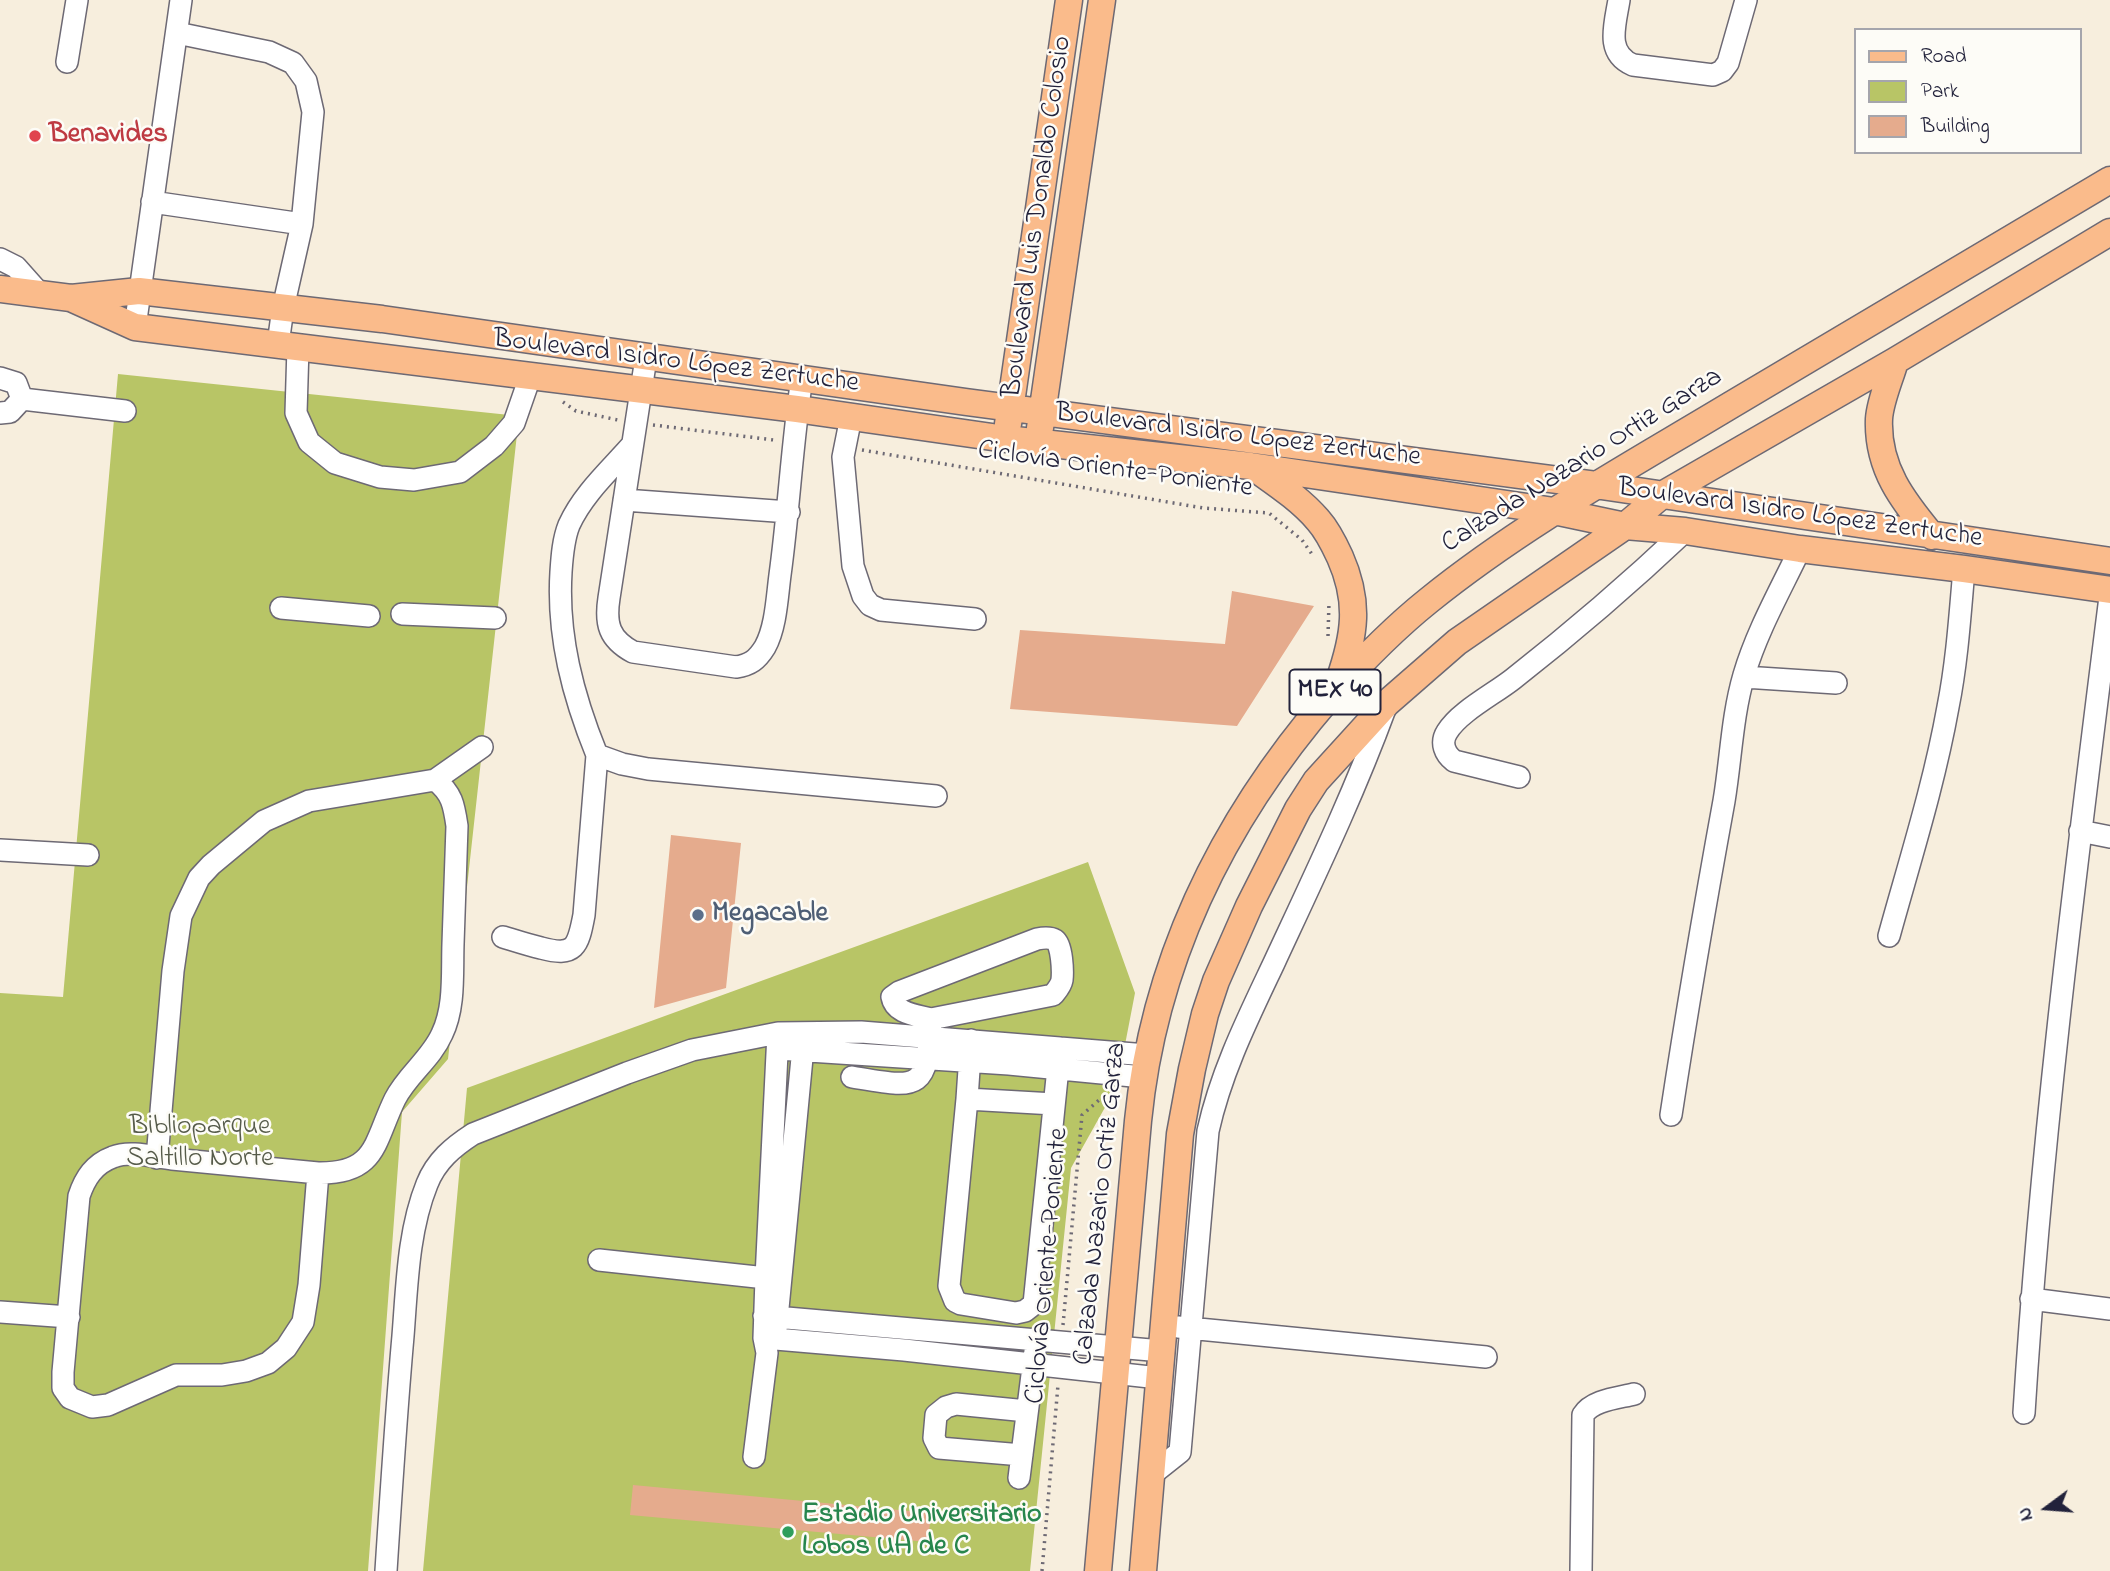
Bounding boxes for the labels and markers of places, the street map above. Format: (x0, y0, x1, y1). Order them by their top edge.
place label: Benavides (49, 119, 168, 153)
marker: Benavides (27, 128, 43, 144)
place label: Megacable (712, 898, 828, 932)
marker: Megacable (690, 907, 706, 923)
place label: Estadio Universitario Lobos UA de C (802, 1499, 1042, 1565)
marker: Estadio Universitario Lobos UA de C (780, 1524, 796, 1540)

